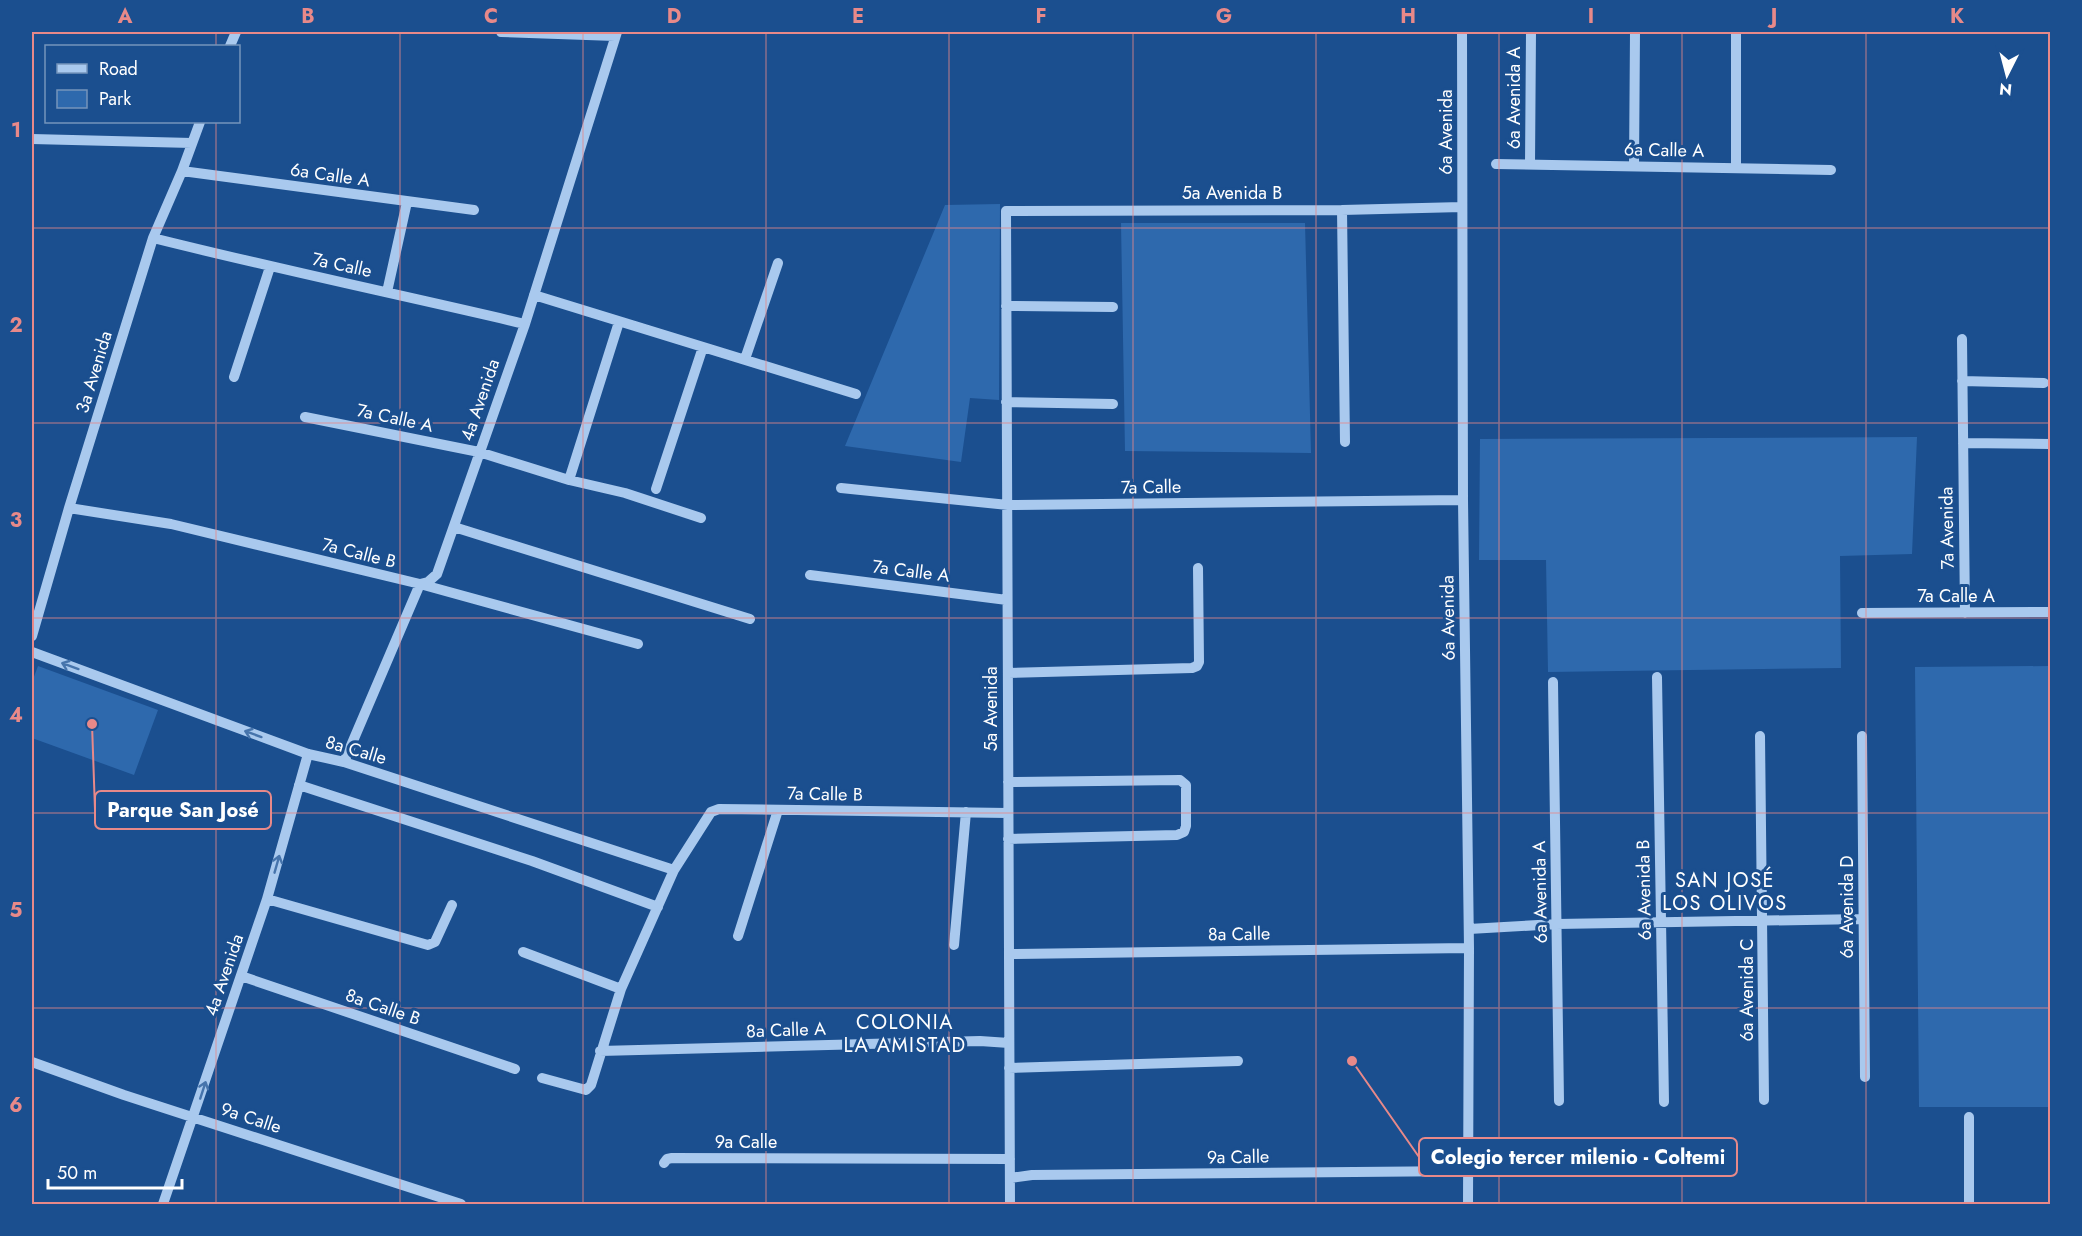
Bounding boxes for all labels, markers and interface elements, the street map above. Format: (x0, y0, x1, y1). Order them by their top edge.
text: A (117, 2, 133, 31)
text: B (301, 2, 315, 31)
text: C (484, 2, 498, 31)
text: D (667, 2, 681, 31)
text: E (852, 2, 864, 31)
text: F (1035, 2, 1047, 31)
text: G (1216, 2, 1232, 31)
text: H (1400, 2, 1416, 31)
text: I (1588, 2, 1594, 31)
text: J (1767, 2, 1777, 31)
text: K (1950, 2, 1964, 31)
legend (45, 45, 240, 123)
north arrow (1977, 45, 2037, 105)
street label: 6a Avenida A (1501, 47, 1527, 149)
text: Road (99, 56, 138, 82)
text: N (1998, 77, 2013, 102)
text: Park (99, 86, 131, 112)
street label: 6a Avenida (1433, 89, 1459, 175)
text: 1 (11, 116, 21, 145)
street label: 6a Calle A (1624, 136, 1704, 164)
street label: 6a Calle A (288, 157, 372, 193)
street label: 5a Avenida B (1182, 180, 1282, 206)
street label: 7a Calle (310, 246, 374, 284)
text: 2 (9, 311, 23, 340)
street label: 3a Avenida (69, 328, 119, 416)
street label: 4a Avenida (454, 355, 506, 445)
street label: 7a Calle A (354, 397, 436, 439)
street label: 7a Calle (1121, 473, 1181, 501)
street label: 7a Avenida (1933, 486, 1961, 570)
text: 3 (10, 506, 22, 535)
street label: 7a Calle B (319, 531, 399, 575)
street label: 7a Calle A (871, 553, 951, 589)
street label: 6a Avenida (1434, 575, 1462, 661)
street label: 7a Calle A (1917, 583, 1995, 609)
one-way arrow (61, 659, 80, 670)
street label: 5a Avenida (978, 666, 1004, 752)
text: 4 (9, 701, 23, 730)
one-way arrow (244, 727, 263, 738)
street label: 8a Calle (322, 729, 390, 771)
street label: 7a Calle B (787, 780, 863, 808)
callout: Parque San José (95, 791, 271, 829)
text: Parque San José (107, 796, 259, 825)
street label: 6a Avenida B (1630, 839, 1658, 941)
street label: 6a Avenida A (1526, 840, 1554, 944)
one-way arrow (271, 855, 283, 874)
street label: 6a Avenida D (1834, 855, 1860, 959)
district label: SAN JOSÉ LOS OLIVOS (1662, 866, 1788, 918)
text: 5 (10, 896, 23, 925)
street label: 8a Calle (1208, 920, 1270, 948)
street label: 4a Avenida (198, 930, 250, 1020)
street label: 6a Avenida C (1734, 938, 1760, 1042)
street label: 8a Calle B (342, 982, 424, 1032)
district label: COLONIA LA AMISTAD (843, 1008, 967, 1060)
street label: 8a Calle A (746, 1016, 826, 1044)
one-way arrow (198, 1081, 209, 1100)
text: 6 (9, 1091, 23, 1120)
street label: 9a Calle (217, 1096, 285, 1140)
street label: 9a Calle (715, 1129, 777, 1155)
callout: Colegio tercer milenio - Coltemi (1419, 1138, 1737, 1176)
street label: 9a Calle (1207, 1143, 1269, 1171)
text: Colegio tercer milenio - Coltemi (1431, 1143, 1725, 1172)
scale bar (48, 1152, 182, 1190)
text: 50 m (57, 1160, 97, 1186)

